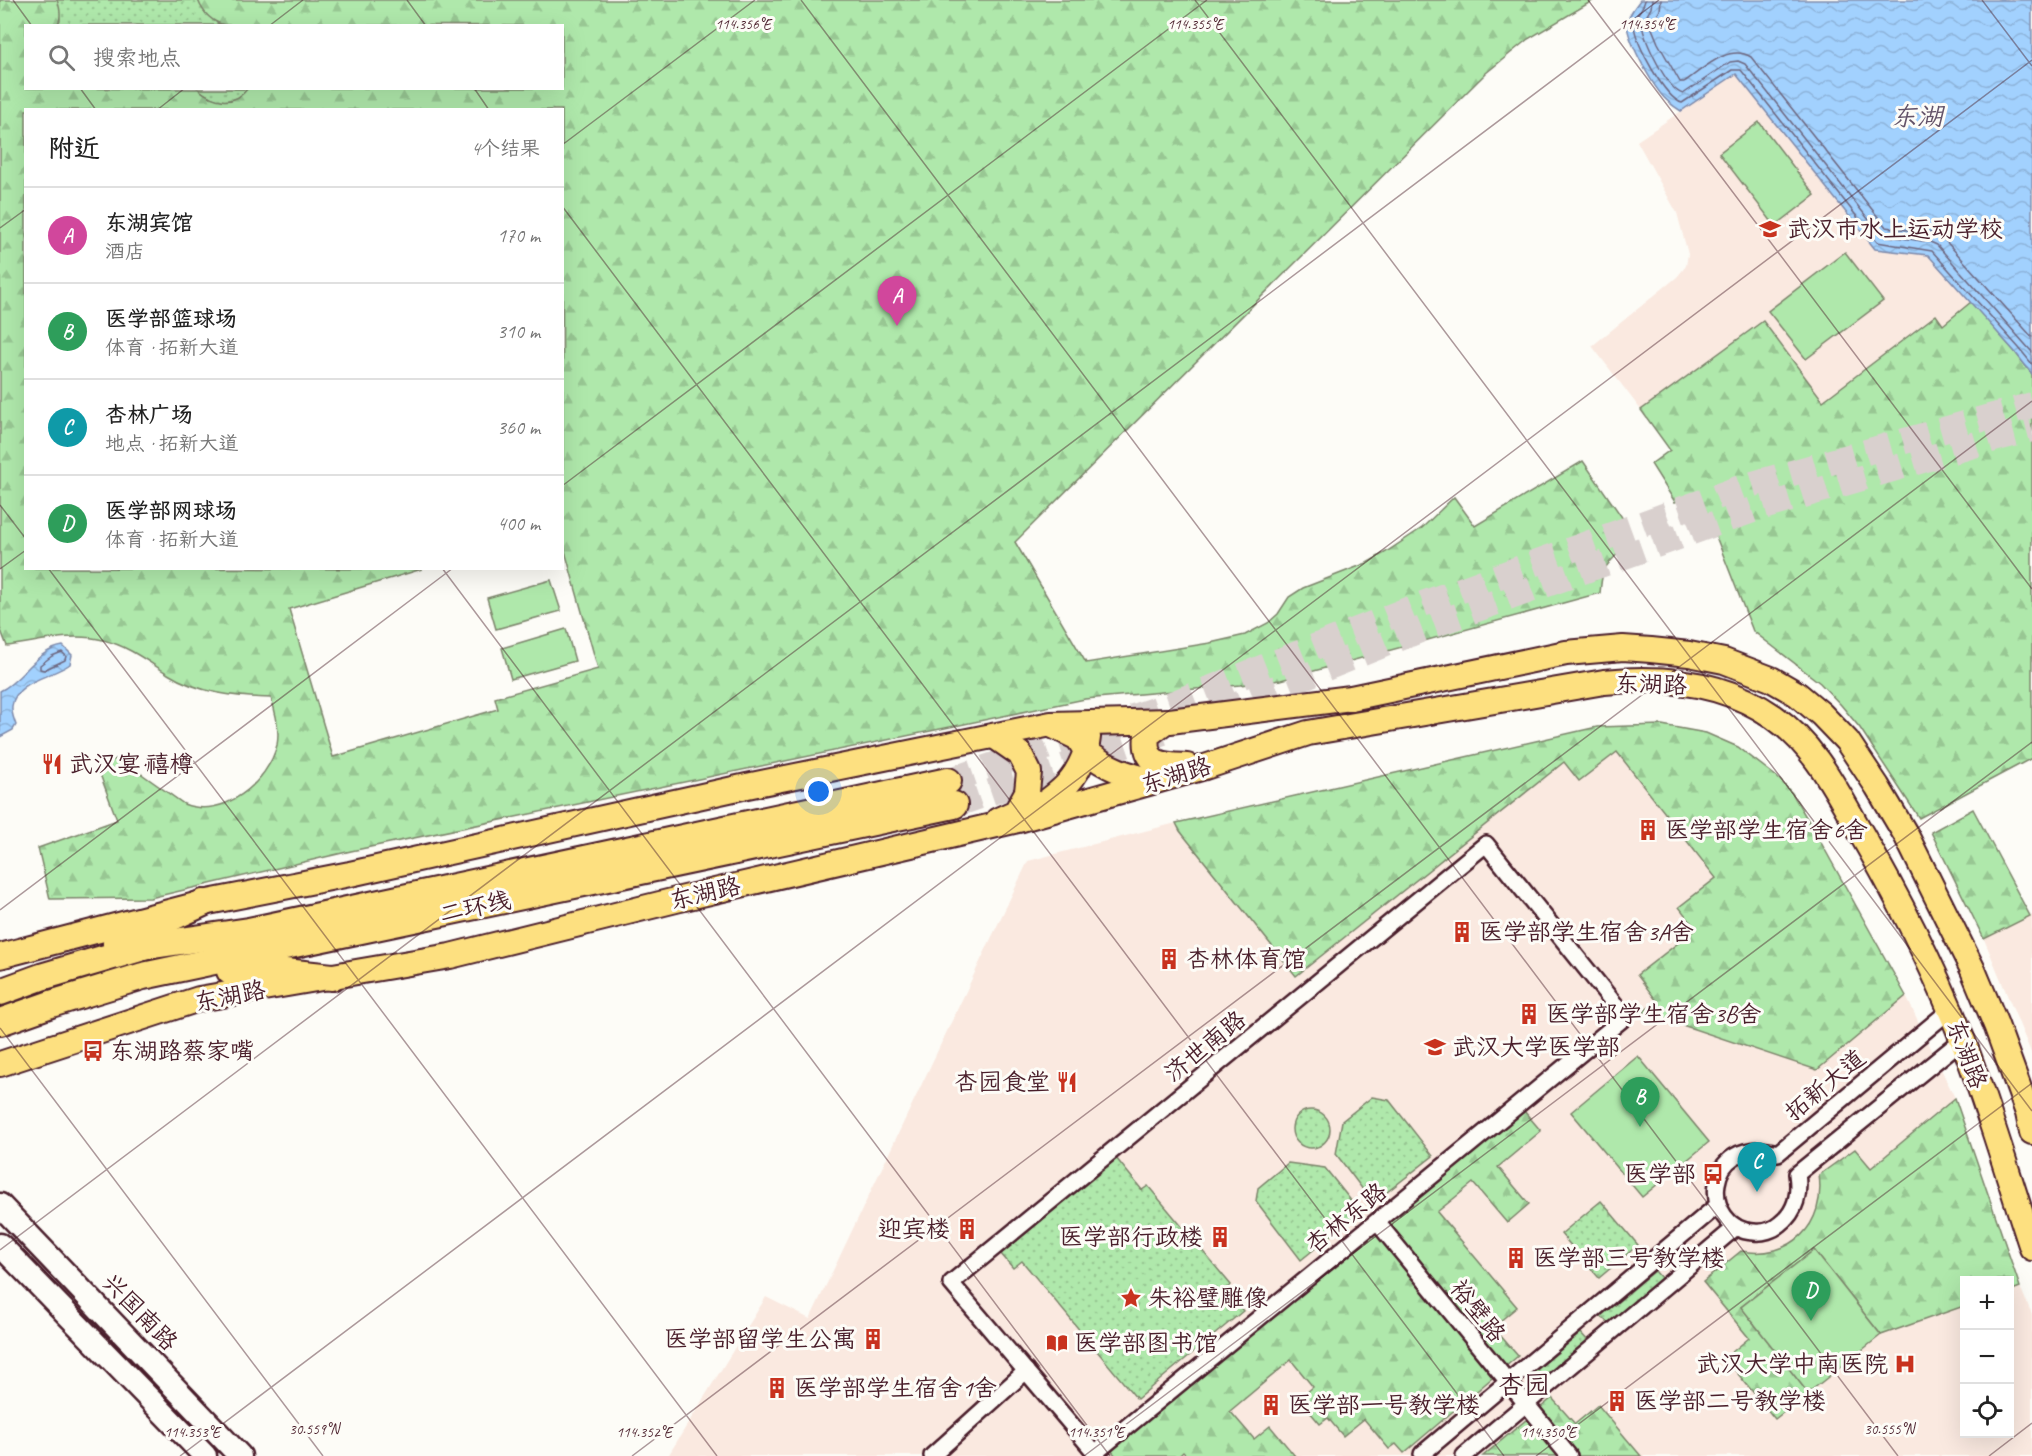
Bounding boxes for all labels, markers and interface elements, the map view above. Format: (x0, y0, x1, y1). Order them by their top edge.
text: 114.356°E (715, 15, 773, 34)
text: 114.355°E (1167, 15, 1225, 34)
text: 114.354°E (1619, 15, 1677, 34)
search box (24, 24, 564, 90)
icon: search (45, 41, 78, 74)
text: 搜索地点 (93, 44, 181, 72)
water label: 东湖 (1891, 100, 1946, 133)
text: 附近 (48, 132, 100, 165)
text: 4个结果 (471, 136, 540, 161)
text: 东湖宾馆 (105, 209, 193, 237)
place label: 武汉市水上运动学校 (1787, 214, 2003, 244)
school or university icon: 武汉市水上运动学校 (1758, 217, 1782, 241)
text: A (62, 223, 73, 248)
text: 170 m (497, 223, 540, 248)
text: 酒店 (105, 239, 145, 264)
pin: A (878, 276, 916, 326)
text: 医学部篮球场 (105, 305, 237, 333)
text: B (62, 319, 73, 344)
text: 310 m (497, 319, 540, 344)
text: 体育 · 拓新大道 (105, 335, 238, 360)
text: 杏林广场 (105, 401, 193, 429)
text: C (63, 415, 72, 440)
text: 360 m (497, 415, 540, 440)
text: 地点 · 拓新大道 (105, 431, 238, 456)
text: 医学部网球场 (105, 497, 237, 525)
text: D (62, 511, 73, 536)
text: 400 m (497, 511, 540, 536)
text: 体育 · 拓新大道 (105, 527, 238, 552)
street label: 东湖路 (1614, 668, 1688, 700)
place label: 武汉宴·禧樽 (69, 749, 194, 779)
street label: 东湖路 (1137, 750, 1215, 800)
restaurant icon: 武汉宴·禧樽 (40, 752, 64, 776)
your location (804, 777, 833, 806)
place label: 医学部学生宿舍6舍 (1665, 815, 1868, 845)
building icon: 医学部学生宿舍6舍 (1636, 818, 1660, 842)
street label: 东湖路 (667, 870, 743, 916)
street label: 二环线 (437, 885, 513, 929)
place label: 医学部学生宿舍3A舍 (1479, 917, 1694, 947)
building icon: 医学部学生宿舍3A舍 (1450, 920, 1474, 944)
place label: 杏林体育馆 (1186, 944, 1306, 974)
building icon: 杏林体育馆 (1157, 947, 1181, 971)
street label: 东湖路 (192, 974, 268, 1018)
place label: 医学部学生宿舍3B舍 (1546, 999, 1761, 1029)
building icon: 医学部学生宿舍3B舍 (1517, 1002, 1541, 1026)
street label: 济世南路 (1158, 1004, 1252, 1088)
street label: 东湖路 (1940, 1015, 1994, 1093)
place label: 武汉大学医学部 (1452, 1032, 1620, 1062)
school or university icon: 武汉大学医学部 (1423, 1035, 1447, 1059)
place label: 东湖路蔡家嘴 (110, 1036, 254, 1066)
bus stop icon: 东湖路蔡家嘴 (81, 1039, 105, 1063)
street label: 拓新大道 (1779, 1043, 1871, 1127)
place label: 杏园食堂 (954, 1067, 1050, 1097)
restaurant icon: 杏园食堂 (1055, 1070, 1079, 1094)
pin: B (1620, 1078, 1660, 1127)
pin: C (1738, 1142, 1776, 1192)
place label: 医学部 (1624, 1159, 1696, 1189)
bus stop icon: 医学部 (1701, 1162, 1725, 1186)
street label: 杏林东路 (1299, 1176, 1393, 1260)
place label: 迎宾楼 (878, 1214, 950, 1244)
building icon: 迎宾楼 (955, 1217, 979, 1241)
place label: 医学部行政楼 (1059, 1222, 1203, 1252)
building icon: 医学部行政楼 (1208, 1225, 1232, 1249)
place label: 医学部三号教学楼 (1533, 1243, 1725, 1273)
building icon: 医学部三号教学楼 (1504, 1246, 1528, 1270)
street label: 兴国南路 (96, 1267, 184, 1357)
pin: D (1792, 1272, 1830, 1321)
street label: 裕壁路 (1444, 1274, 1512, 1348)
map controls (1960, 1276, 2014, 1438)
button: + (1960, 1276, 2014, 1330)
place label: 朱裕璧雕像 (1148, 1283, 1268, 1313)
place icon: 朱裕璧雕像 (1119, 1286, 1143, 1310)
place label: 医学部留学生公寓 (664, 1324, 856, 1354)
building icon: 医学部留学生公寓 (861, 1327, 885, 1351)
place label: 医学部图书馆 (1074, 1328, 1218, 1358)
button: − (1960, 1330, 2014, 1384)
library icon: 医学部图书馆 (1045, 1331, 1069, 1355)
place label: 武汉大学中南医院 (1696, 1349, 1888, 1379)
hospital icon: 武汉大学中南医院 (1893, 1352, 1917, 1376)
district label: 杏园 (1498, 1369, 1550, 1402)
place label: 医学部学生宿舍1舍 (794, 1373, 997, 1403)
building icon: 医学部学生宿舍1舍 (765, 1376, 789, 1400)
button: locate (1960, 1384, 2014, 1438)
place label: 医学部二号教学楼 (1634, 1386, 1826, 1416)
building icon: 医学部二号教学楼 (1605, 1389, 1629, 1413)
place label: 医学部一号教学楼 (1288, 1390, 1480, 1420)
building icon: 医学部一号教学楼 (1259, 1393, 1283, 1417)
text: 30.559°N (289, 1420, 342, 1439)
text: 30.555°N (1864, 1420, 1917, 1439)
text: 114.353°E (164, 1423, 222, 1442)
text: 114.352°E (616, 1423, 674, 1442)
text: 114.351°E (1068, 1423, 1126, 1442)
text: 114.350°E (1520, 1423, 1578, 1442)

